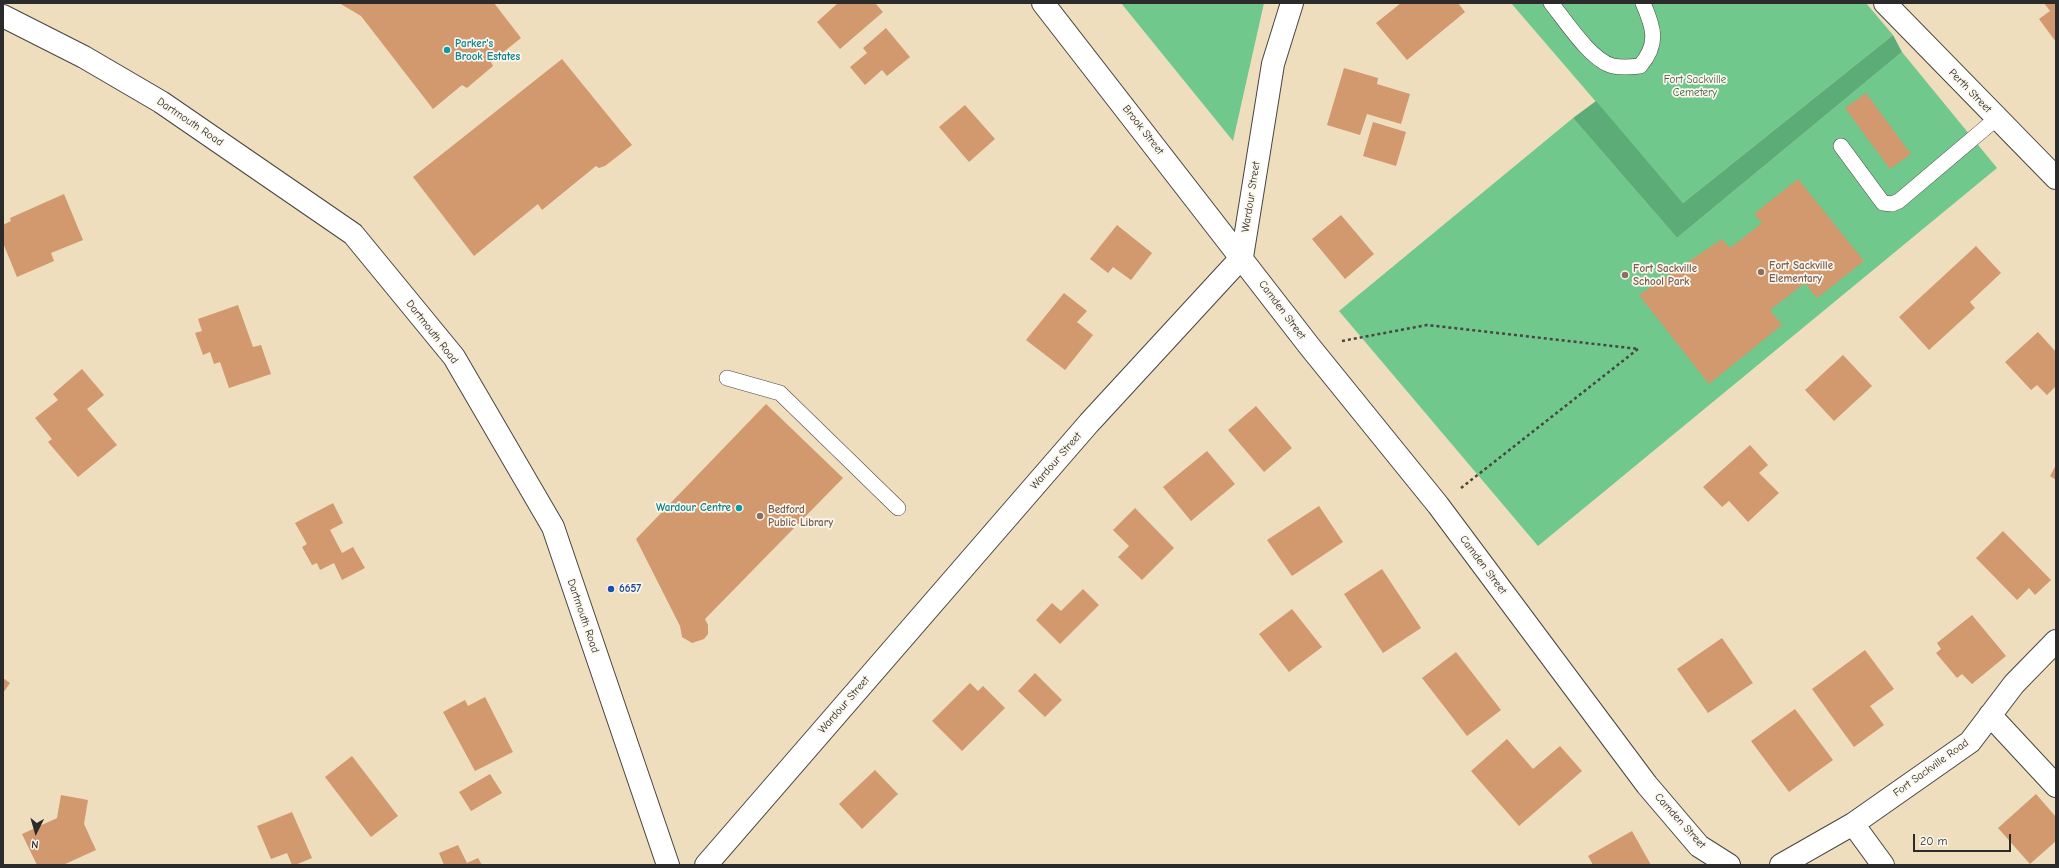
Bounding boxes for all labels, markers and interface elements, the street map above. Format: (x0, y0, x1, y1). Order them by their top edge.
place label: Parker's Brook Estates (455, 37, 520, 63)
marker: Parker's Brook Estates (442, 45, 452, 55)
street label: Perth Street (1946, 66, 1994, 116)
park label: Fort Sackville Cemetery (1664, 73, 1726, 99)
street label: Dartmouth Road (154, 95, 226, 149)
street label: Brook Street (1120, 103, 1166, 157)
street label: Wardour Street (1239, 161, 1263, 233)
place label: Fort Sackville Elementary (1769, 259, 1833, 285)
place label: Fort Sackville School Park (1633, 262, 1697, 288)
marker: Fort Sackville Elementary (1756, 267, 1766, 277)
marker: Fort Sackville School Park (1620, 270, 1630, 280)
street label: Camden Street (1256, 278, 1308, 342)
street label: Dartmouth Road (403, 298, 461, 366)
street label: Wardour Street (1028, 430, 1084, 492)
place label: Wardour Centre (656, 501, 731, 515)
marker: Wardour Centre (734, 503, 744, 513)
place label: Bedford Public Library (768, 503, 833, 529)
marker: Bedford Public Library (755, 511, 765, 521)
street label: Camden Street (1457, 533, 1509, 597)
street label: Dartmouth Road (564, 577, 602, 655)
place label: 6657 (619, 582, 641, 596)
marker: 6657 (606, 584, 616, 594)
street label: Wardour Street (816, 674, 872, 736)
street label: Fort Sackville Road (1891, 736, 1971, 800)
street label: Camden Street (1652, 791, 1708, 851)
north arrow (16, 812, 56, 852)
scale bar (1915, 826, 2013, 852)
text: 20 m (1920, 834, 1948, 848)
text: N (31, 838, 39, 851)

